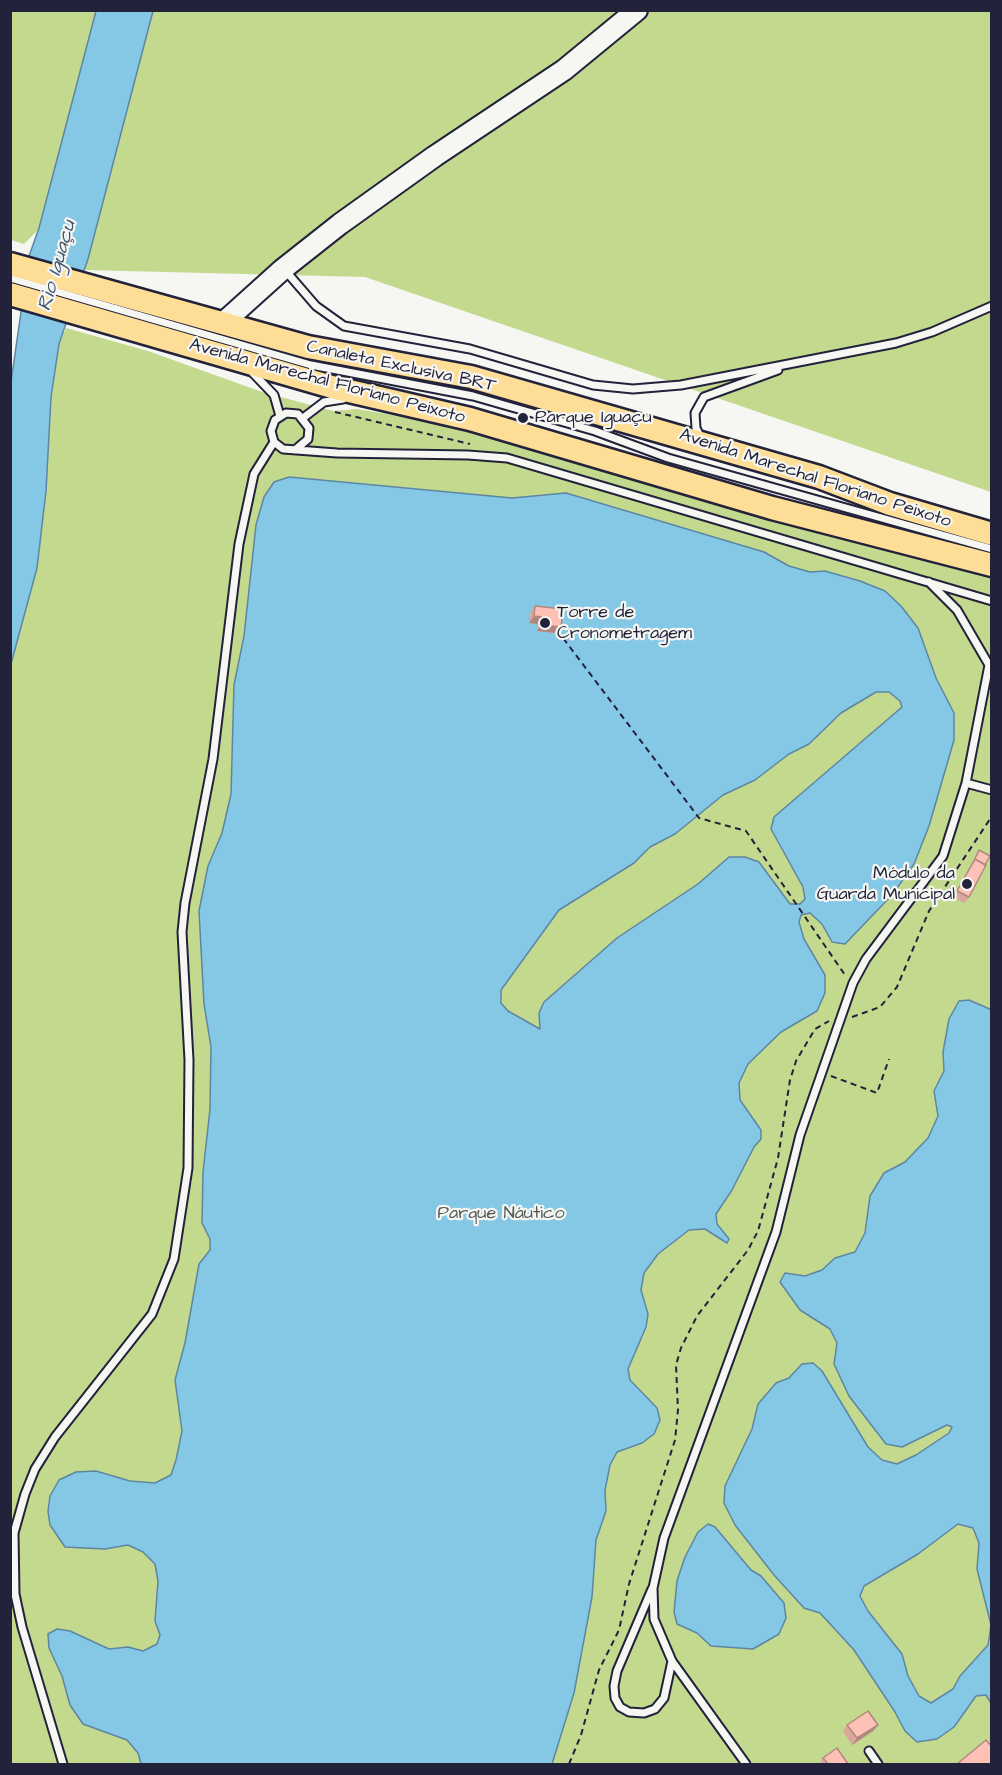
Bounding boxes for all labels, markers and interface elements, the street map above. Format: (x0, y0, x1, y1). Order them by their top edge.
water label: Rio Iguaçu (34, 218, 82, 314)
street label: Avenida Marechal Floriano Peixoto (187, 335, 467, 429)
street label: Canaleta Exclusiva BRT (304, 336, 498, 398)
place label: Parque Iguaçu (535, 407, 652, 429)
marker: Parque Iguaçu (516, 411, 530, 425)
street label: Avenida Marechal Floriano Peixoto (676, 425, 954, 533)
place label: Torre de Cronometragem (557, 602, 692, 644)
marker: Torre de Cronometragem (538, 616, 552, 630)
place label: Módulo da Guarda Municipal (817, 863, 955, 906)
marker: Módulo da Guarda Municipal (960, 877, 974, 891)
park label: Parque Náutico (437, 1203, 565, 1225)

